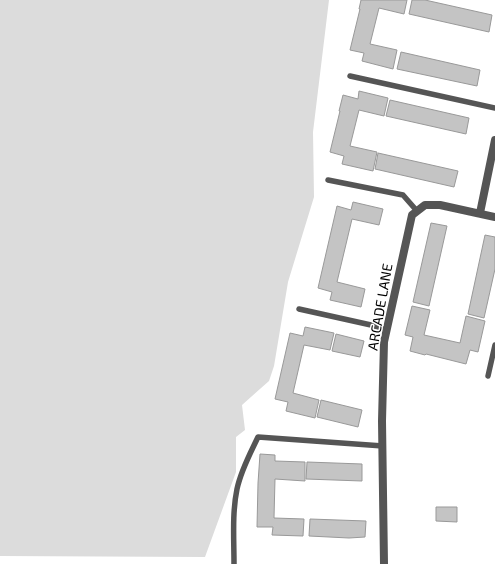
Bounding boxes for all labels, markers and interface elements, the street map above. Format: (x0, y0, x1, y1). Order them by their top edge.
street label: ARCADE LANE (364, 262, 396, 352)

